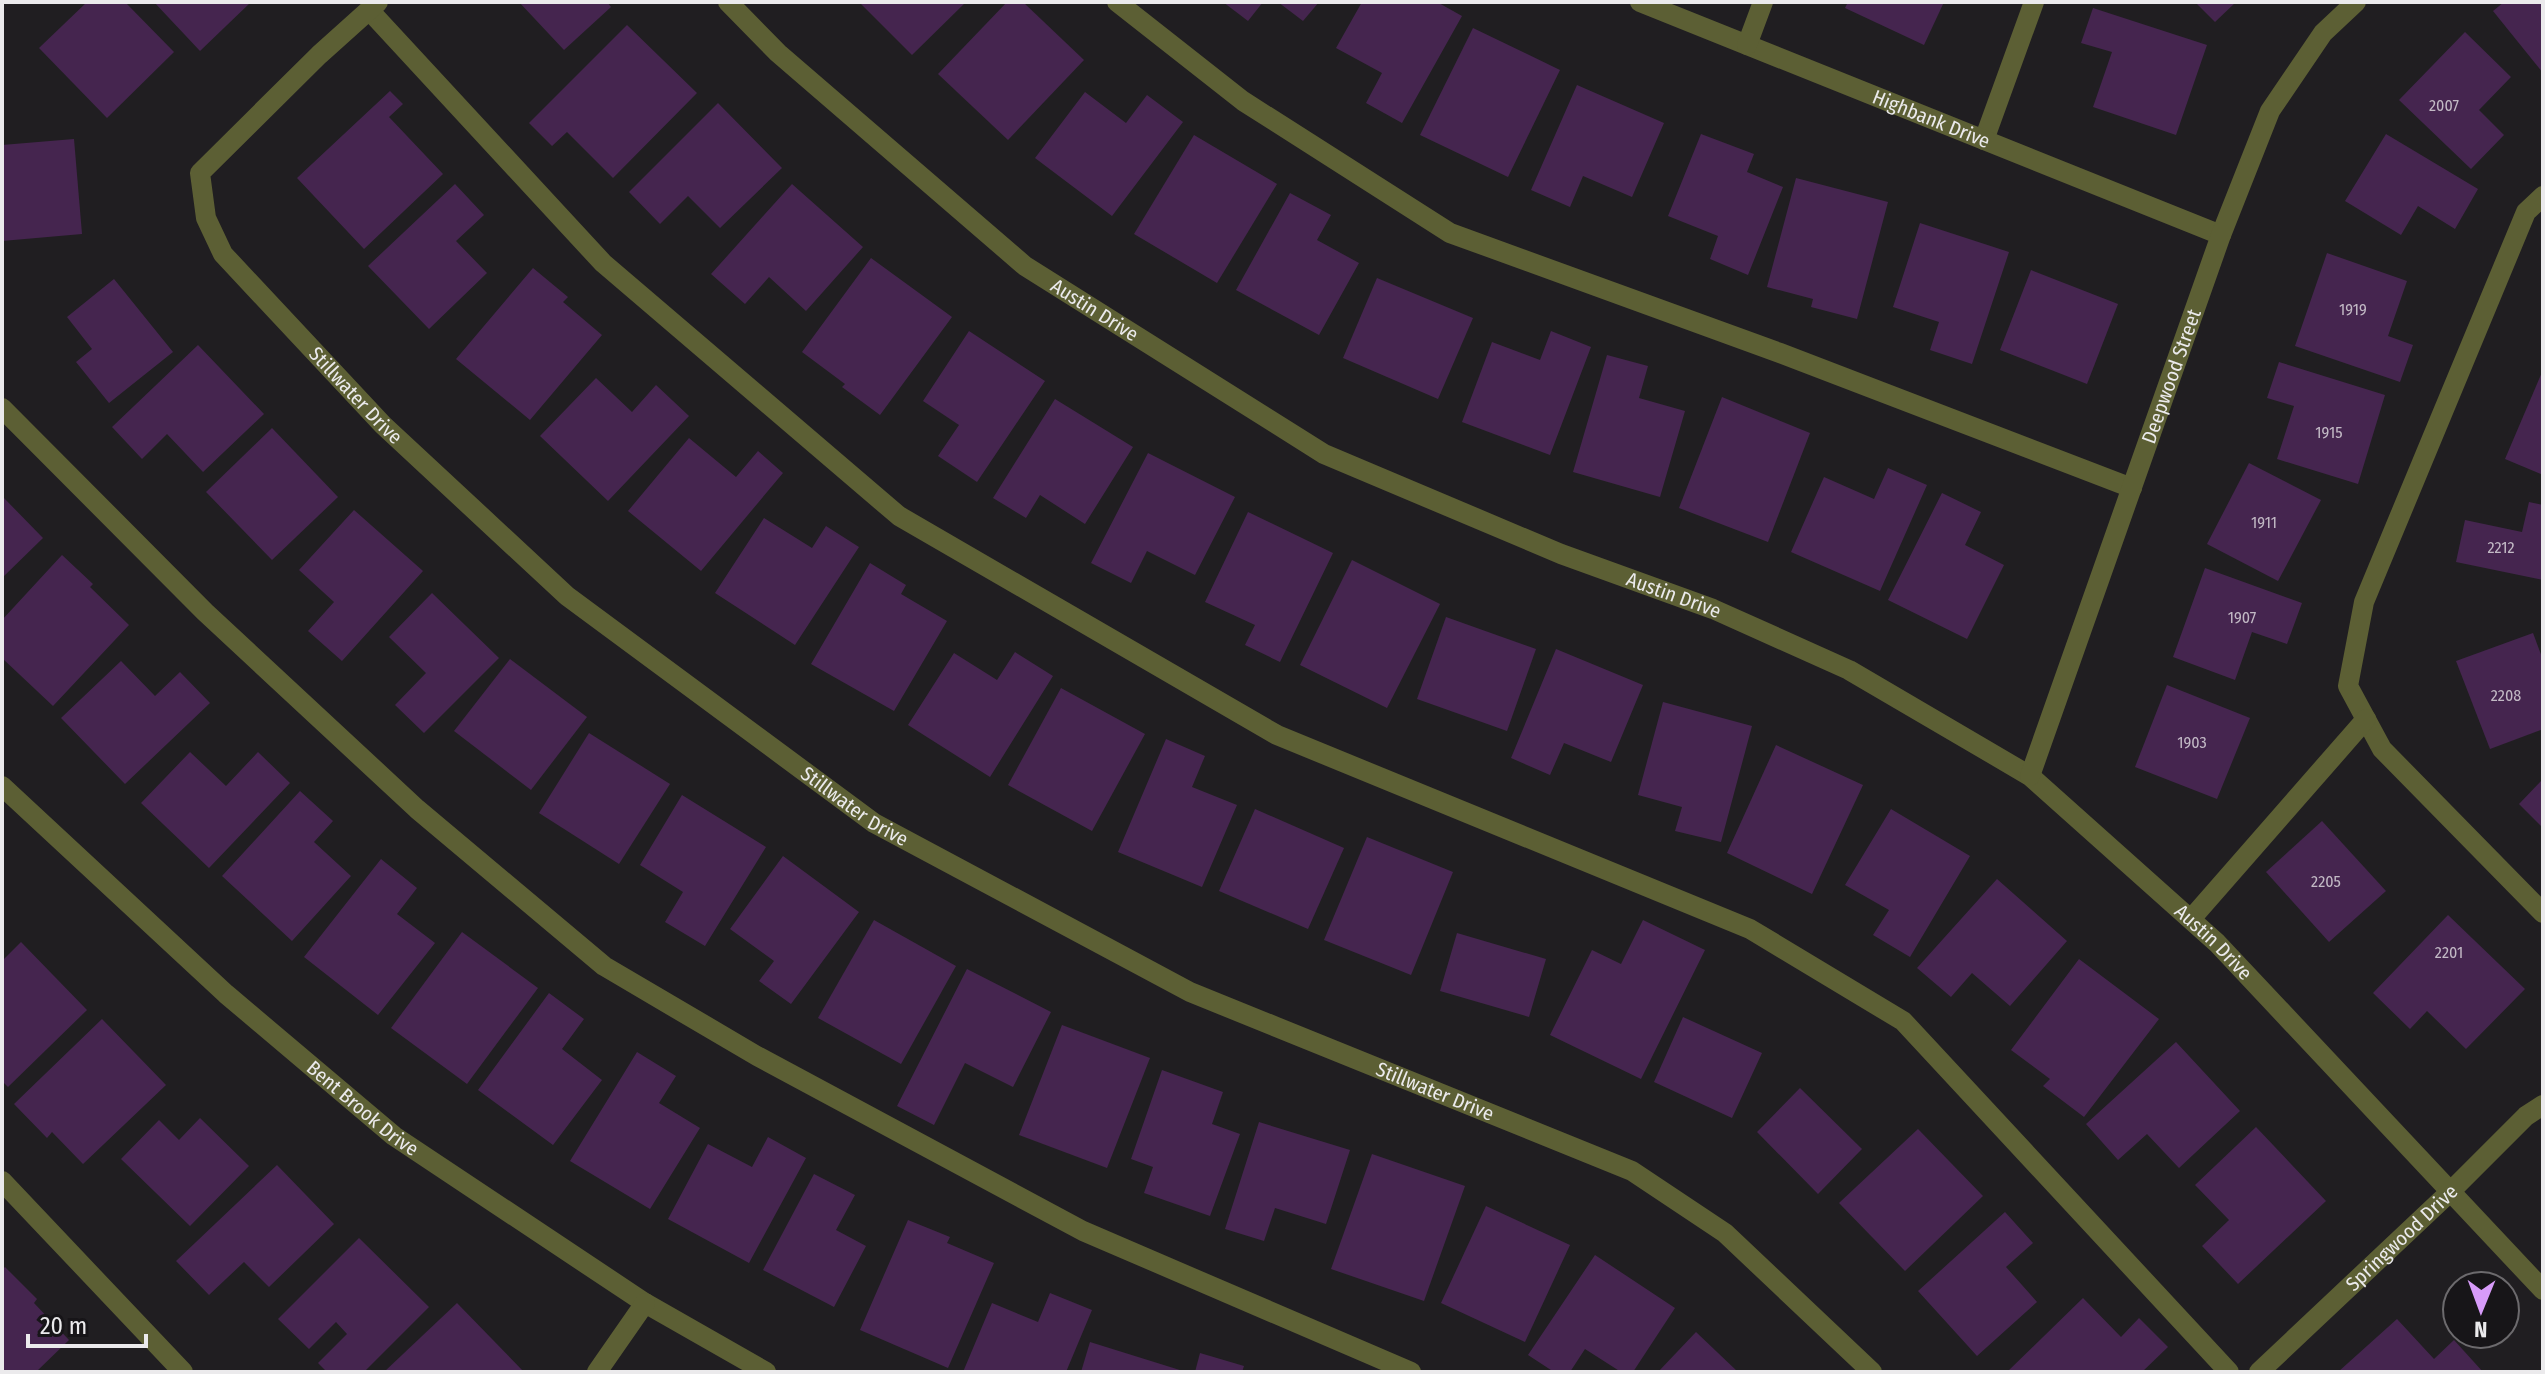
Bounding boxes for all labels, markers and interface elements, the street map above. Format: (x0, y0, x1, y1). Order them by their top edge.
street label: Highbank Drive (1869, 85, 1994, 153)
house number: 2007 (2429, 96, 2459, 115)
street label: Austin Drive (1047, 273, 1143, 346)
house number: 1919 (2339, 300, 2367, 319)
street label: Deepwood Street (2136, 305, 2206, 447)
street label: Stillwater Drive (304, 342, 407, 449)
house number: 1915 (2315, 423, 2343, 442)
house number: 1911 (2251, 513, 2277, 532)
house number: 2212 (2487, 538, 2515, 557)
street label: Austin Drive (1623, 567, 1725, 623)
house number: 1907 (2228, 608, 2257, 627)
house number: 2208 (2491, 686, 2521, 705)
house number: 1903 (2177, 733, 2207, 752)
street label: Stillwater Drive (796, 761, 912, 851)
house number: 2205 (2311, 872, 2341, 891)
street label: Austin Drive (2170, 899, 2257, 985)
house number: 2201 (2435, 943, 2463, 962)
street label: Bent Brook Drive (302, 1056, 423, 1161)
street label: Stillwater Drive (1373, 1057, 1497, 1126)
street label: Springwood Drive (2341, 1179, 2463, 1296)
north arrow (2441, 1270, 2521, 1350)
scale bar (28, 1298, 146, 1348)
text: 20 m (40, 1312, 87, 1340)
text: N (2474, 1316, 2487, 1343)

